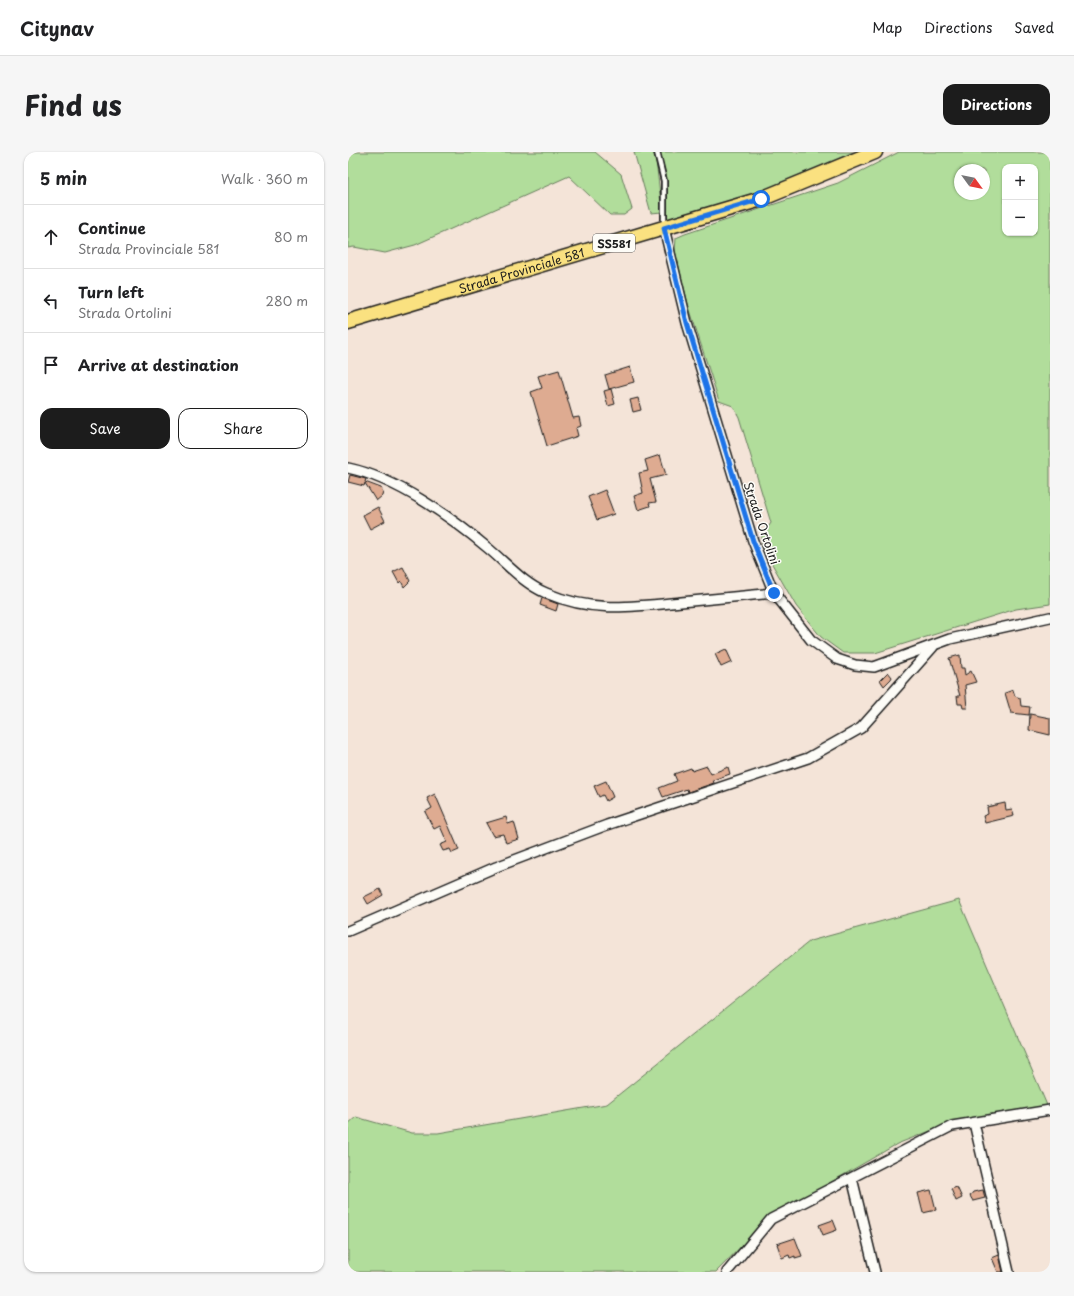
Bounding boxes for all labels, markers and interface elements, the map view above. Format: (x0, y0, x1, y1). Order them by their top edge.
text: Citynav (20, 14, 94, 42)
text: Map (872, 17, 902, 38)
text: Directions (924, 17, 992, 38)
text: Saved (1014, 17, 1054, 38)
text: Find us (24, 83, 122, 126)
button: Directions (943, 84, 1050, 125)
north arrow (954, 164, 990, 200)
map controls (1002, 164, 1038, 236)
button: + (1002, 164, 1038, 200)
text: 5 min (40, 165, 87, 191)
text: Walk · 360 m (221, 169, 308, 188)
route start (752, 190, 770, 208)
button: − (1002, 200, 1038, 236)
text: Continue (78, 216, 146, 239)
icon: ahead (40, 226, 62, 248)
text: 80 m (274, 227, 308, 246)
road number: SS581 (593, 234, 635, 252)
text: Strada Provinciale 581 (78, 239, 219, 258)
street label: Strada Provinciale 581 (456, 243, 587, 298)
text: Turn left (78, 280, 144, 303)
icon: left (40, 290, 62, 312)
text: 280 m (266, 291, 308, 310)
text: Strada Ortolini (78, 303, 172, 322)
text: Arrive at destination (78, 353, 239, 376)
icon: arrive (40, 354, 62, 376)
button: Save (40, 408, 170, 449)
button: Share (178, 408, 308, 449)
street label: Strada Ortolini (739, 479, 785, 567)
route end (765, 584, 783, 602)

